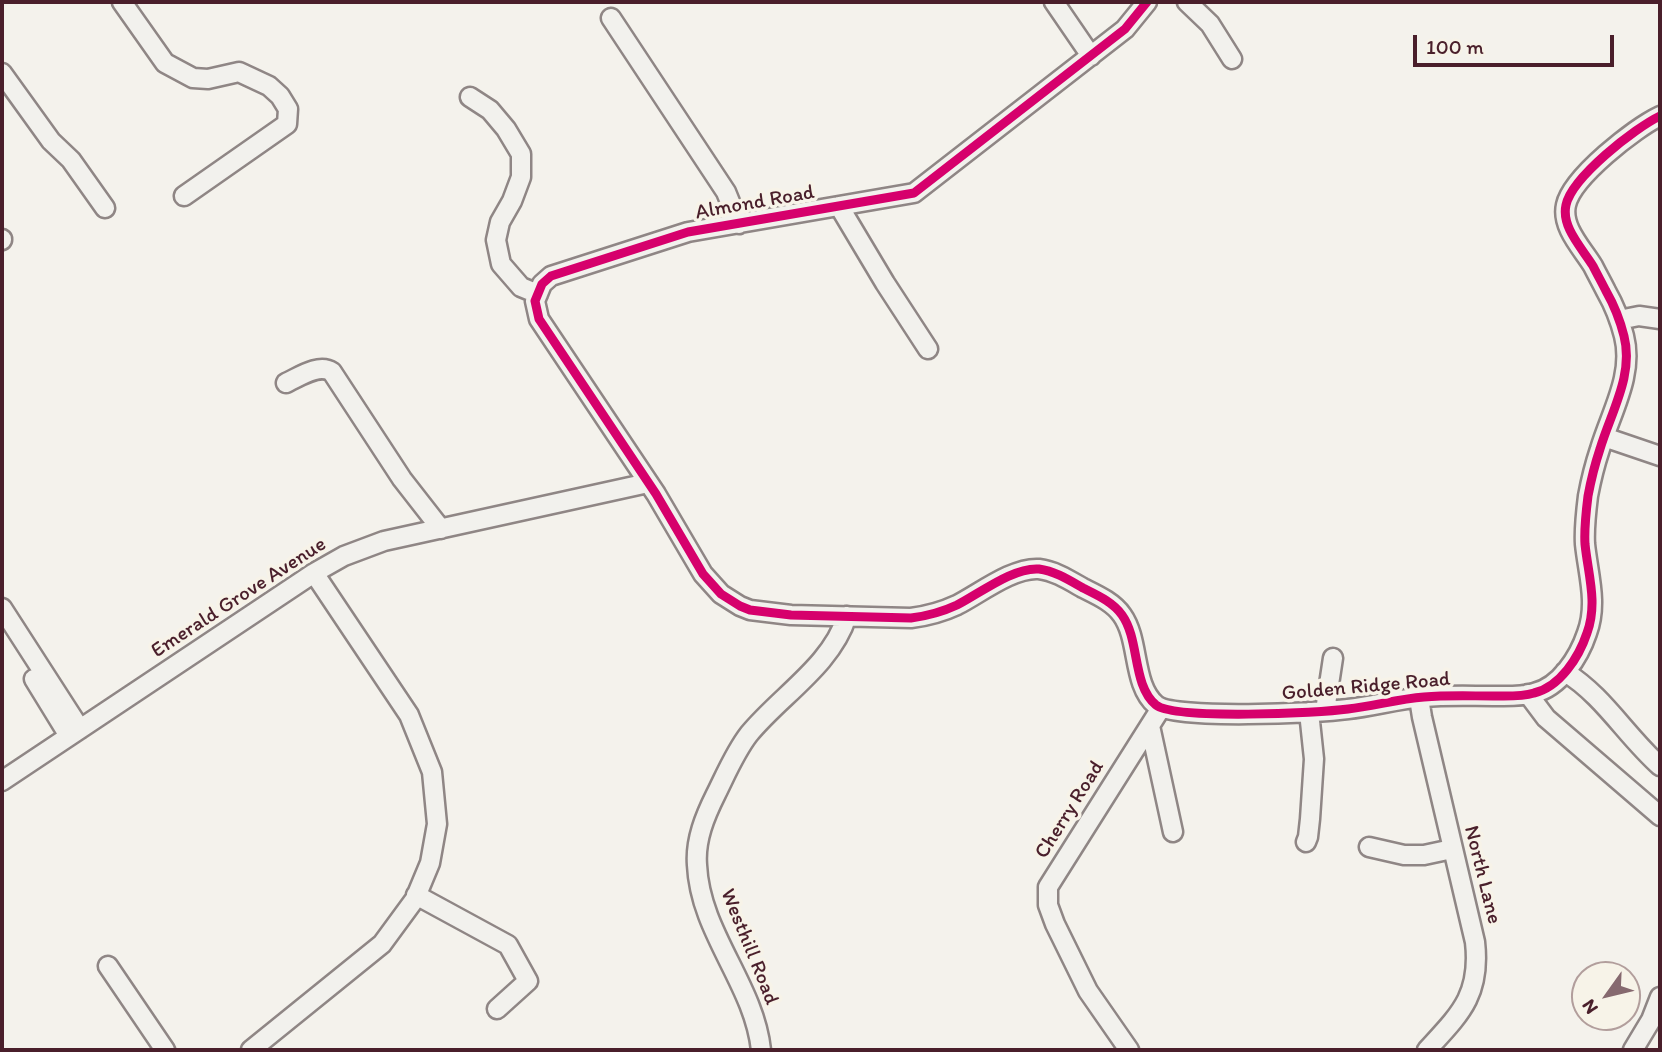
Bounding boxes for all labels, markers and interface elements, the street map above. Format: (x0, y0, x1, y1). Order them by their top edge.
scale bar (1417, 21, 1618, 65)
text: 100 m (1426, 34, 1484, 59)
street label: Almond Road (693, 180, 817, 226)
street label: Emerald Grove Avenue (147, 532, 331, 664)
street label: Golden Ridge Road (1281, 667, 1451, 707)
street label: Cherry Road (1030, 756, 1110, 864)
street label: North Lane (1458, 823, 1506, 927)
street label: Westhill Road (714, 885, 784, 1009)
north arrow (1571, 961, 1641, 1031)
text: N (1577, 995, 1603, 1019)

